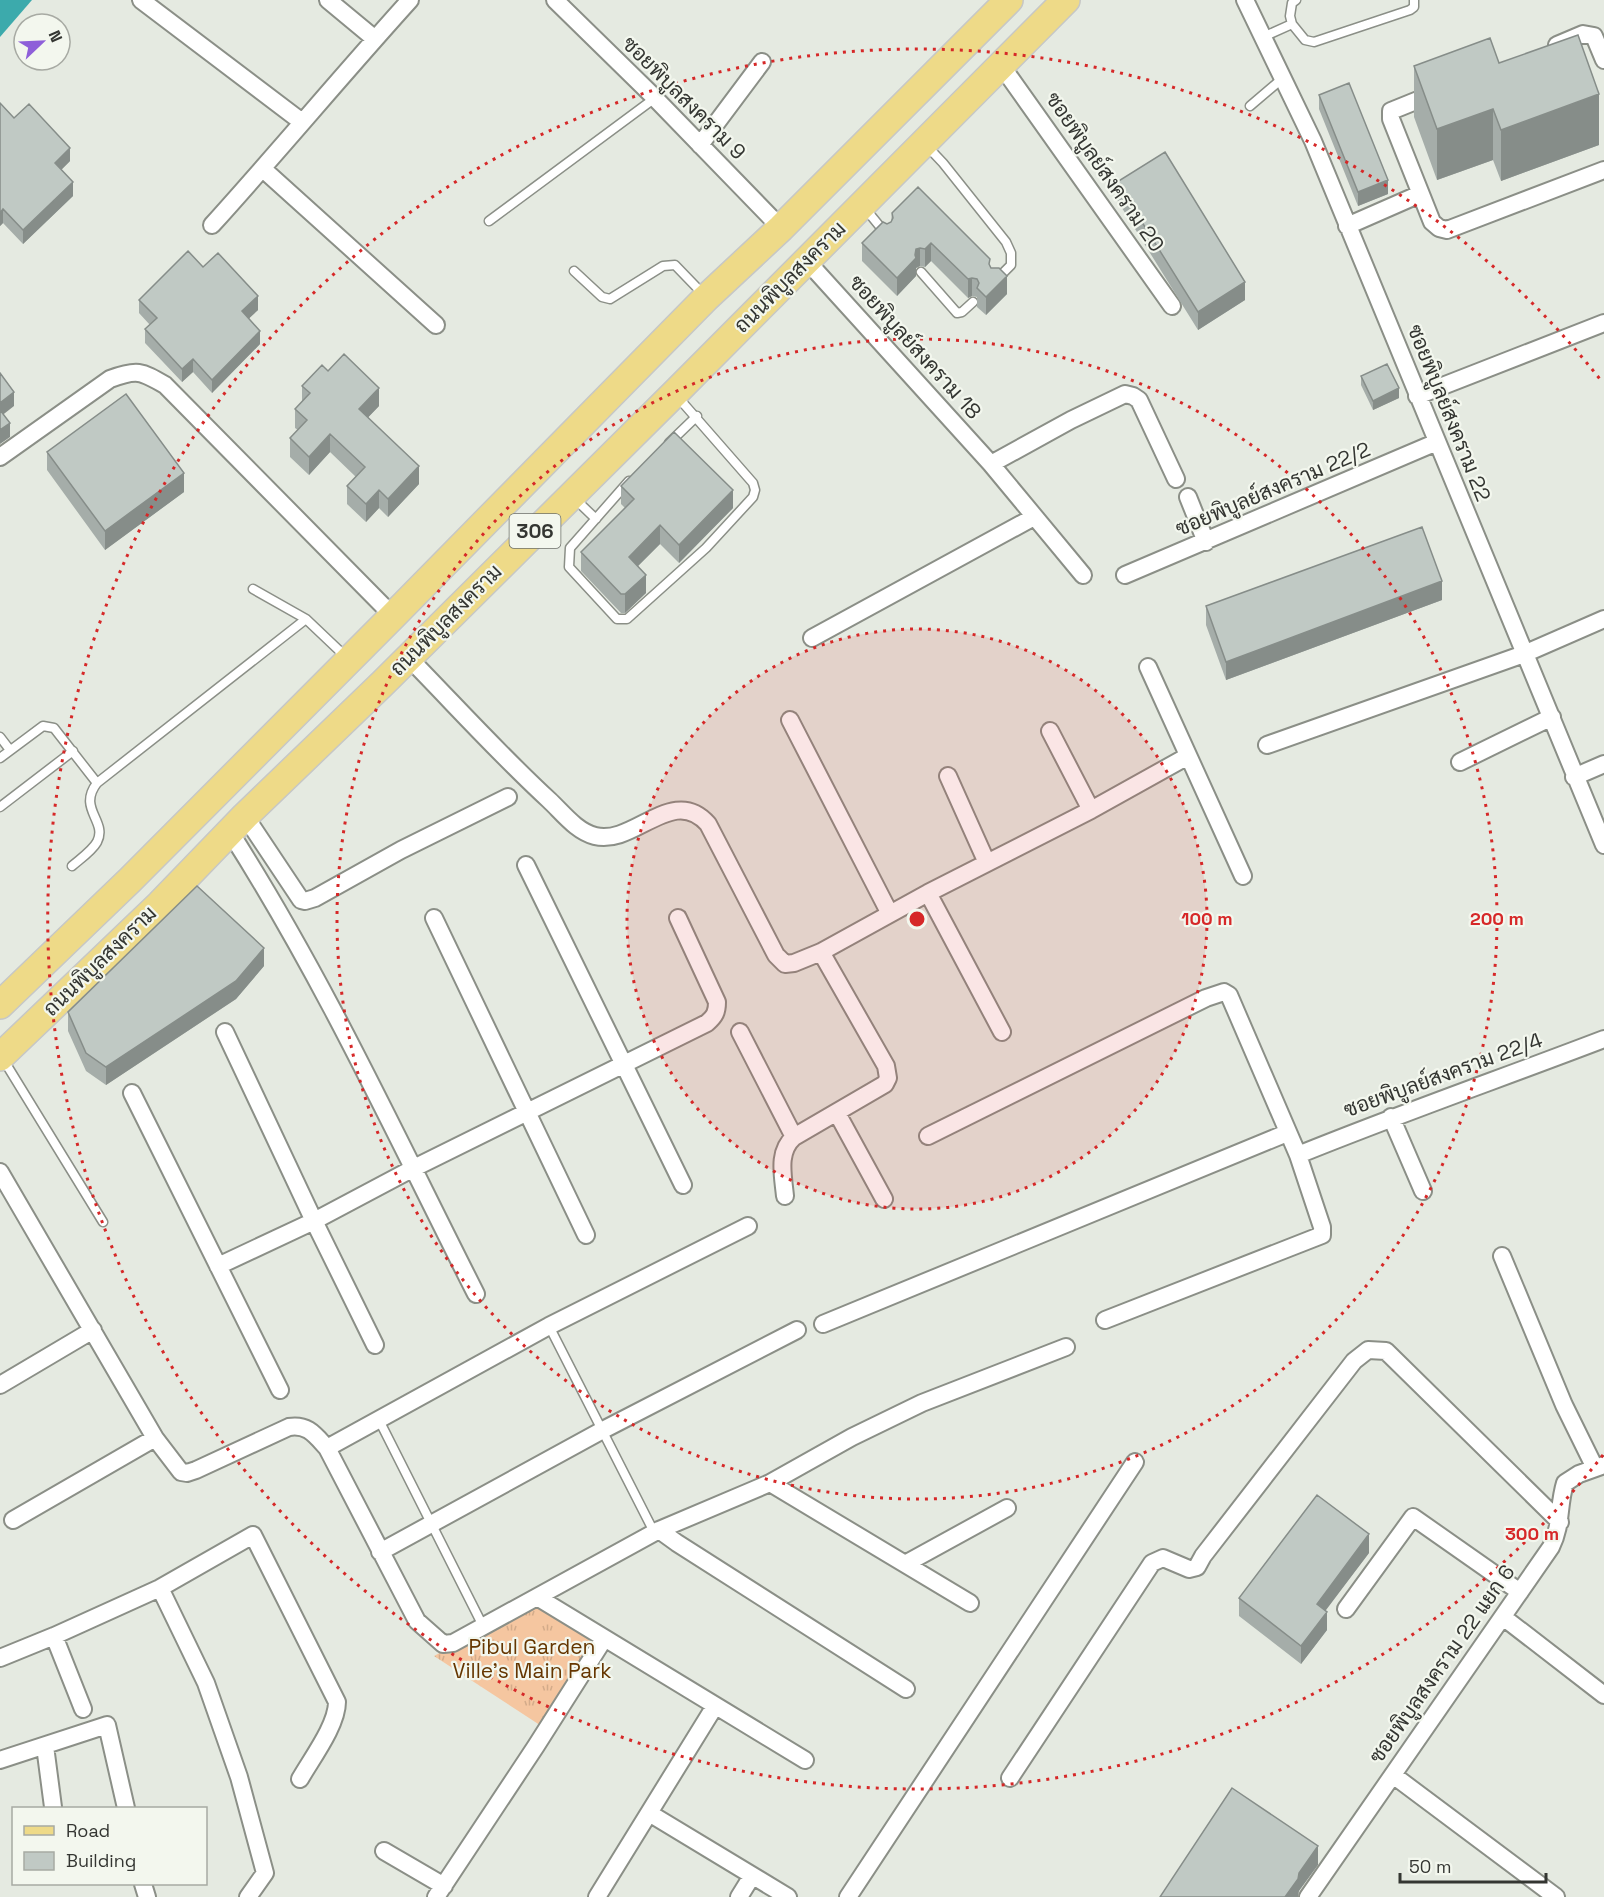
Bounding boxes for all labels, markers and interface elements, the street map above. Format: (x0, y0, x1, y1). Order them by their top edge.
north arrow (12, 12, 72, 72)
text: N (44, 27, 67, 45)
street label: ซอยพิบูลสงคราม 9 (615, 30, 752, 167)
street label: ซอยพิบูลย์สงคราม 20 (1038, 86, 1171, 258)
street label: ถนนพิบูลสงคราม (728, 215, 853, 340)
street label: ซอยพิบูลย์สงคราม 18 (842, 269, 987, 426)
street label: ซอยพิบูลย์สงคราม 22 (1400, 320, 1497, 506)
street label: ซอยพิบูลย์สงคราม 22/2 (1171, 435, 1375, 544)
road number: 306 (510, 514, 560, 548)
street label: ถนนพิบูลสงคราม (384, 558, 509, 683)
street label: ถนนพิบูลสงคราม (37, 900, 163, 1023)
text: 100 m (1181, 907, 1233, 930)
text: 200 m (1470, 907, 1524, 930)
centre of rings (907, 909, 927, 929)
street label: ซอยพิบูลย์สงคราม 22/4 (1340, 1026, 1547, 1125)
text: 300 m (1505, 1522, 1559, 1545)
street label: ซอยพิบูลสงคราม 22 แยก 6 (1363, 1559, 1522, 1769)
park label: Pibul Garden Ville's Main Park (452, 1633, 612, 1684)
legend (12, 1807, 207, 1885)
text: Road (66, 1819, 110, 1842)
scale bar (1400, 1846, 1546, 1884)
text: Building (66, 1849, 136, 1872)
text: 50 m (1409, 1855, 1451, 1878)

